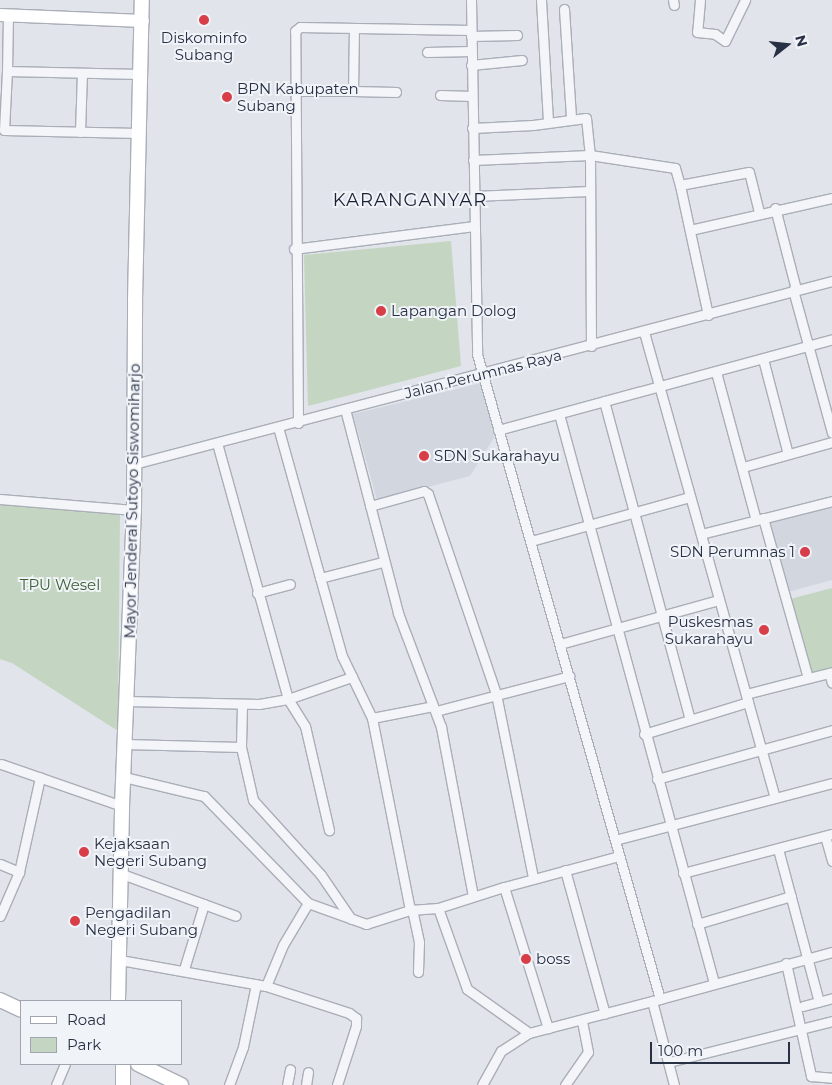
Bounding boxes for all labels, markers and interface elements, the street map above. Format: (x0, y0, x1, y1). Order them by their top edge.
marker: Diskominfo Subang (198, 14, 210, 26)
north arrow (762, 20, 812, 70)
place label: Diskominfo Subang (161, 28, 247, 63)
text: N (791, 33, 812, 49)
place label: BPN Kabupaten Subang (237, 79, 359, 114)
marker: BPN Kabupaten Subang (221, 91, 233, 103)
district label: KARANGANYAR (331, 189, 489, 211)
place label: Lapangan Dolog (391, 302, 516, 320)
marker: Lapangan Dolog (375, 305, 387, 317)
street label: Jalan Perumnas Raya (403, 346, 563, 402)
street label: Mayor Jenderal Sutoyo Siswomiharjo (121, 363, 143, 639)
place label: SDN Sukarahayu (434, 447, 560, 465)
marker: SDN Sukarahayu (418, 450, 430, 462)
place label: SDN Perumnas 1 (670, 543, 795, 561)
marker: SDN Perumnas 1 (799, 546, 811, 558)
park label: TPU Wesel (20, 576, 100, 594)
place label: Puskesmas Sukarahayu (665, 612, 753, 647)
marker: Puskesmas Sukarahayu (757, 623, 771, 637)
place label: Kejaksaan Negeri Subang (94, 834, 207, 869)
marker: Kejaksaan Negeri Subang (78, 846, 90, 858)
place label: Pengadilan Negeri Subang (85, 903, 198, 938)
marker: Pengadilan Negeri Subang (69, 915, 81, 927)
place label: boss (536, 950, 570, 968)
marker: boss (520, 953, 532, 965)
legend (20, 1000, 182, 1065)
text: Road (67, 1010, 106, 1029)
scale bar (652, 1032, 792, 1064)
text: Park (67, 1035, 101, 1054)
text: 100 m (658, 1041, 703, 1060)

